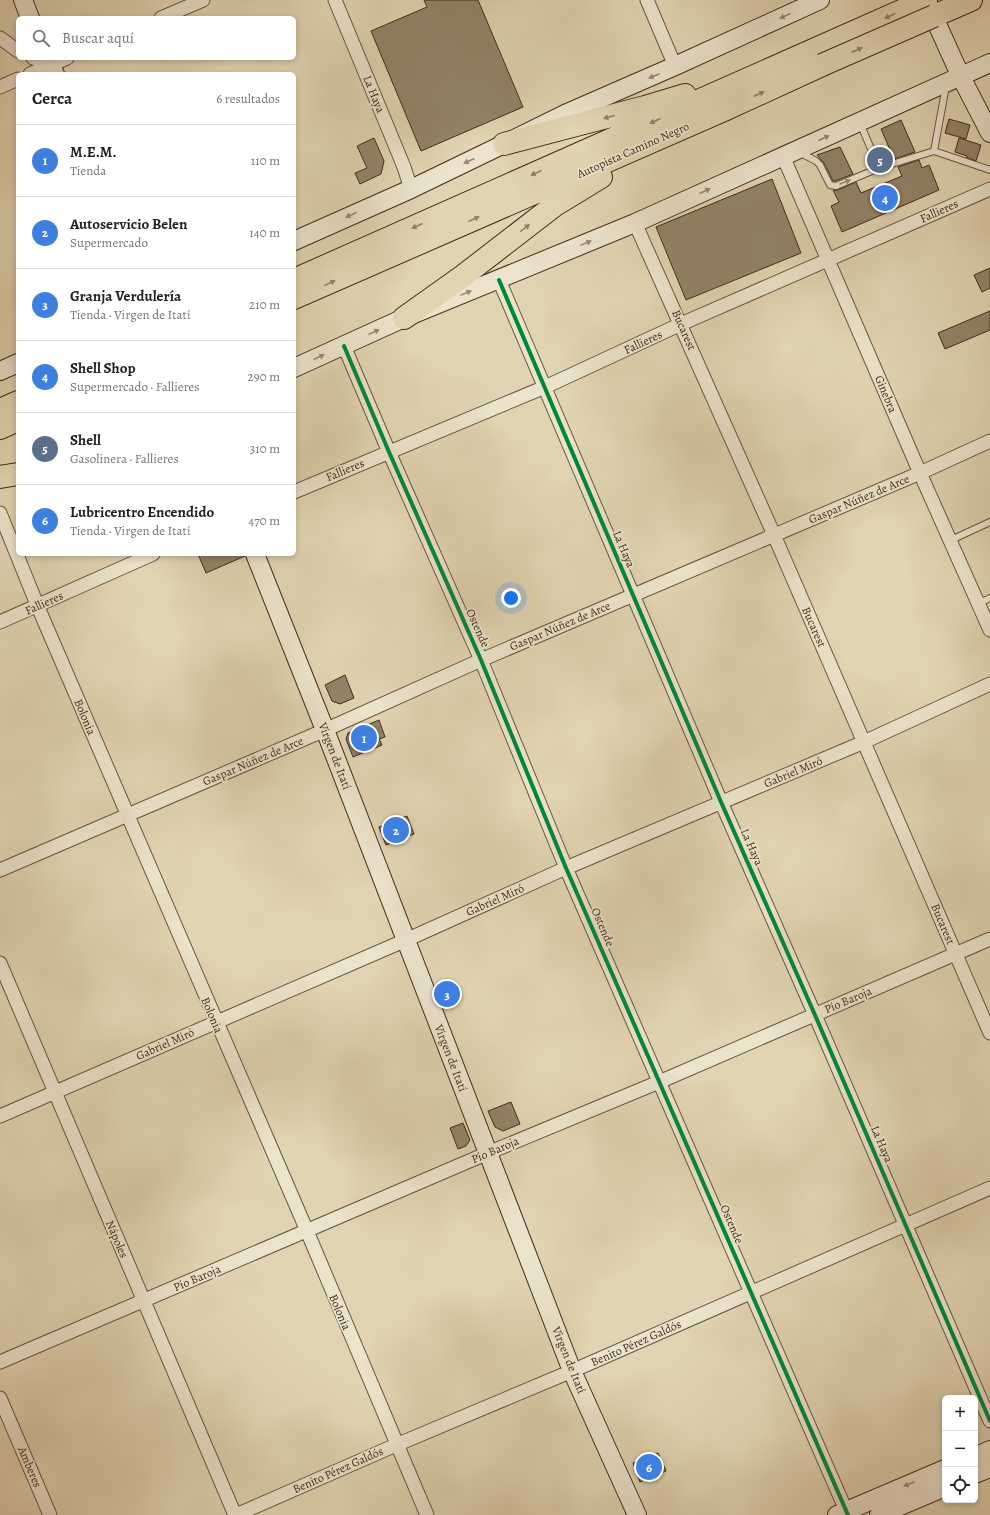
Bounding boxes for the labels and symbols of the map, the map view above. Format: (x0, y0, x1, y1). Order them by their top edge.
one-way arrow (779, 13, 790, 19)
one-way arrow (885, 13, 896, 19)
one-way arrow (852, 47, 863, 53)
street label: La Haya (359, 73, 389, 115)
one-way arrow (647, 73, 659, 79)
one-way arrow (754, 91, 765, 97)
one-way arrow (602, 114, 615, 120)
street label: Autopista Camino Negro (573, 118, 692, 182)
one-way arrow (649, 118, 661, 124)
one-way arrow (818, 135, 829, 141)
pin: 5 (867, 145, 893, 175)
one-way arrow (463, 158, 475, 164)
one-way arrow (530, 170, 542, 177)
one-way arrow (839, 179, 851, 185)
pin: 4 (872, 183, 898, 213)
one-way arrow (699, 188, 711, 194)
street label: Fallieres (917, 195, 961, 227)
one-way arrow (345, 212, 356, 218)
one-way arrow (469, 216, 481, 222)
one-way arrow (411, 223, 423, 229)
one-way arrow (519, 224, 530, 232)
one-way arrow (580, 239, 592, 245)
one-way arrow (324, 279, 336, 285)
one-way arrow (460, 290, 471, 296)
street label: Bucarest (668, 307, 700, 353)
street label: Fallieres (621, 326, 665, 358)
one-way arrow (368, 329, 379, 335)
one-way arrow (313, 353, 325, 359)
street label: Ginebra (871, 373, 901, 416)
street label: Fallieres (323, 455, 367, 485)
street label: Gaspar Núñez de Arce (806, 471, 912, 527)
street label: La Haya (609, 528, 639, 570)
street label: Fallieres (22, 587, 66, 619)
your location (501, 588, 521, 608)
street label: Gaspar Núñez de Arce (507, 598, 613, 654)
street label: Bucarest (798, 604, 830, 650)
street label: Ostende (462, 606, 494, 650)
street label: Bolonia (70, 697, 100, 738)
street label: Virgen de Itatí (315, 719, 355, 792)
pin: 1 (351, 723, 377, 753)
street label: Gaspar Núñez de Arce (200, 733, 306, 789)
street label: Gabriel Miró (761, 752, 825, 792)
pin: 2 (383, 815, 409, 845)
street label: La Haya (737, 826, 767, 868)
street label: Gabriel Miró (463, 880, 527, 920)
street label: Bucarest (927, 901, 959, 947)
street label: Ostende (588, 905, 618, 949)
pin: 3 (434, 979, 460, 1009)
street label: Pío Baroja (822, 983, 875, 1017)
street label: Bolonia (197, 995, 227, 1036)
street label: Virgen de Itatí (431, 1021, 471, 1094)
street label: Gabriel Miró (133, 1024, 197, 1064)
street label: La Haya (867, 1123, 897, 1165)
street label: Pío Baroja (469, 1133, 522, 1167)
street label: Ostende (717, 1202, 747, 1246)
street label: Nápoles (102, 1218, 132, 1260)
street label: Pío Baroja (171, 1261, 224, 1295)
street label: Bolonia (325, 1292, 355, 1333)
street label: Benito Pérez Galdós (588, 1316, 684, 1370)
street label: Virgen de Itatí (548, 1323, 590, 1396)
street label: Amberes (14, 1443, 46, 1490)
street label: Benito Pérez Galdós (290, 1443, 386, 1497)
pin: 6 (636, 1452, 662, 1482)
one-way arrow (903, 1482, 915, 1488)

